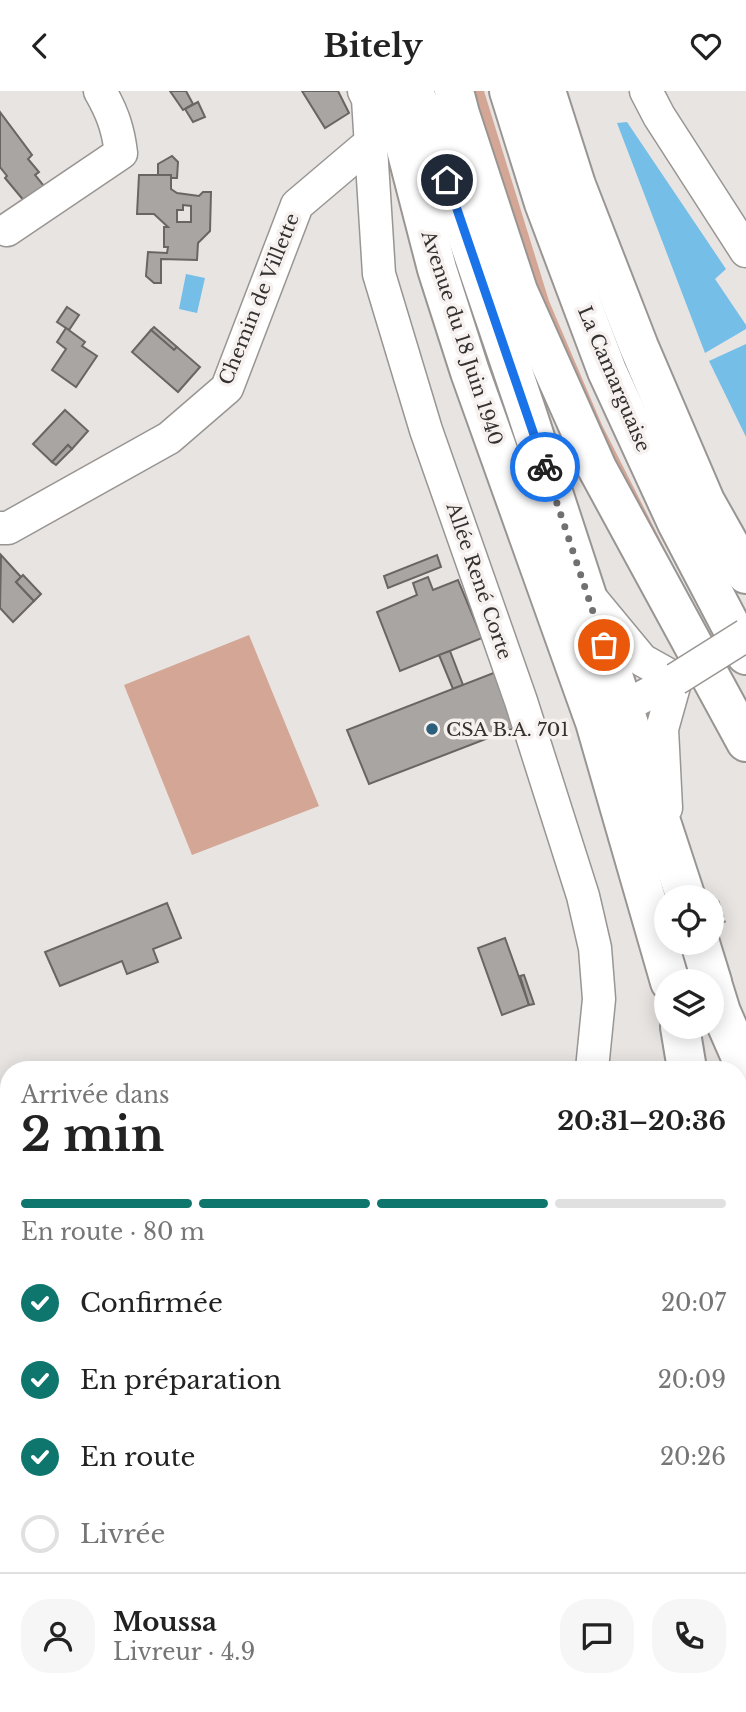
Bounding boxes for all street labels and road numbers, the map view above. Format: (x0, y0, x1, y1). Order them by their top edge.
street label: Chemin de Villette (214, 210, 304, 388)
street label: Avenue du 18 Juin 1940 (416, 227, 508, 448)
street label: La Camarguaise (573, 303, 655, 455)
street label: Allée René Corte (441, 499, 517, 662)

